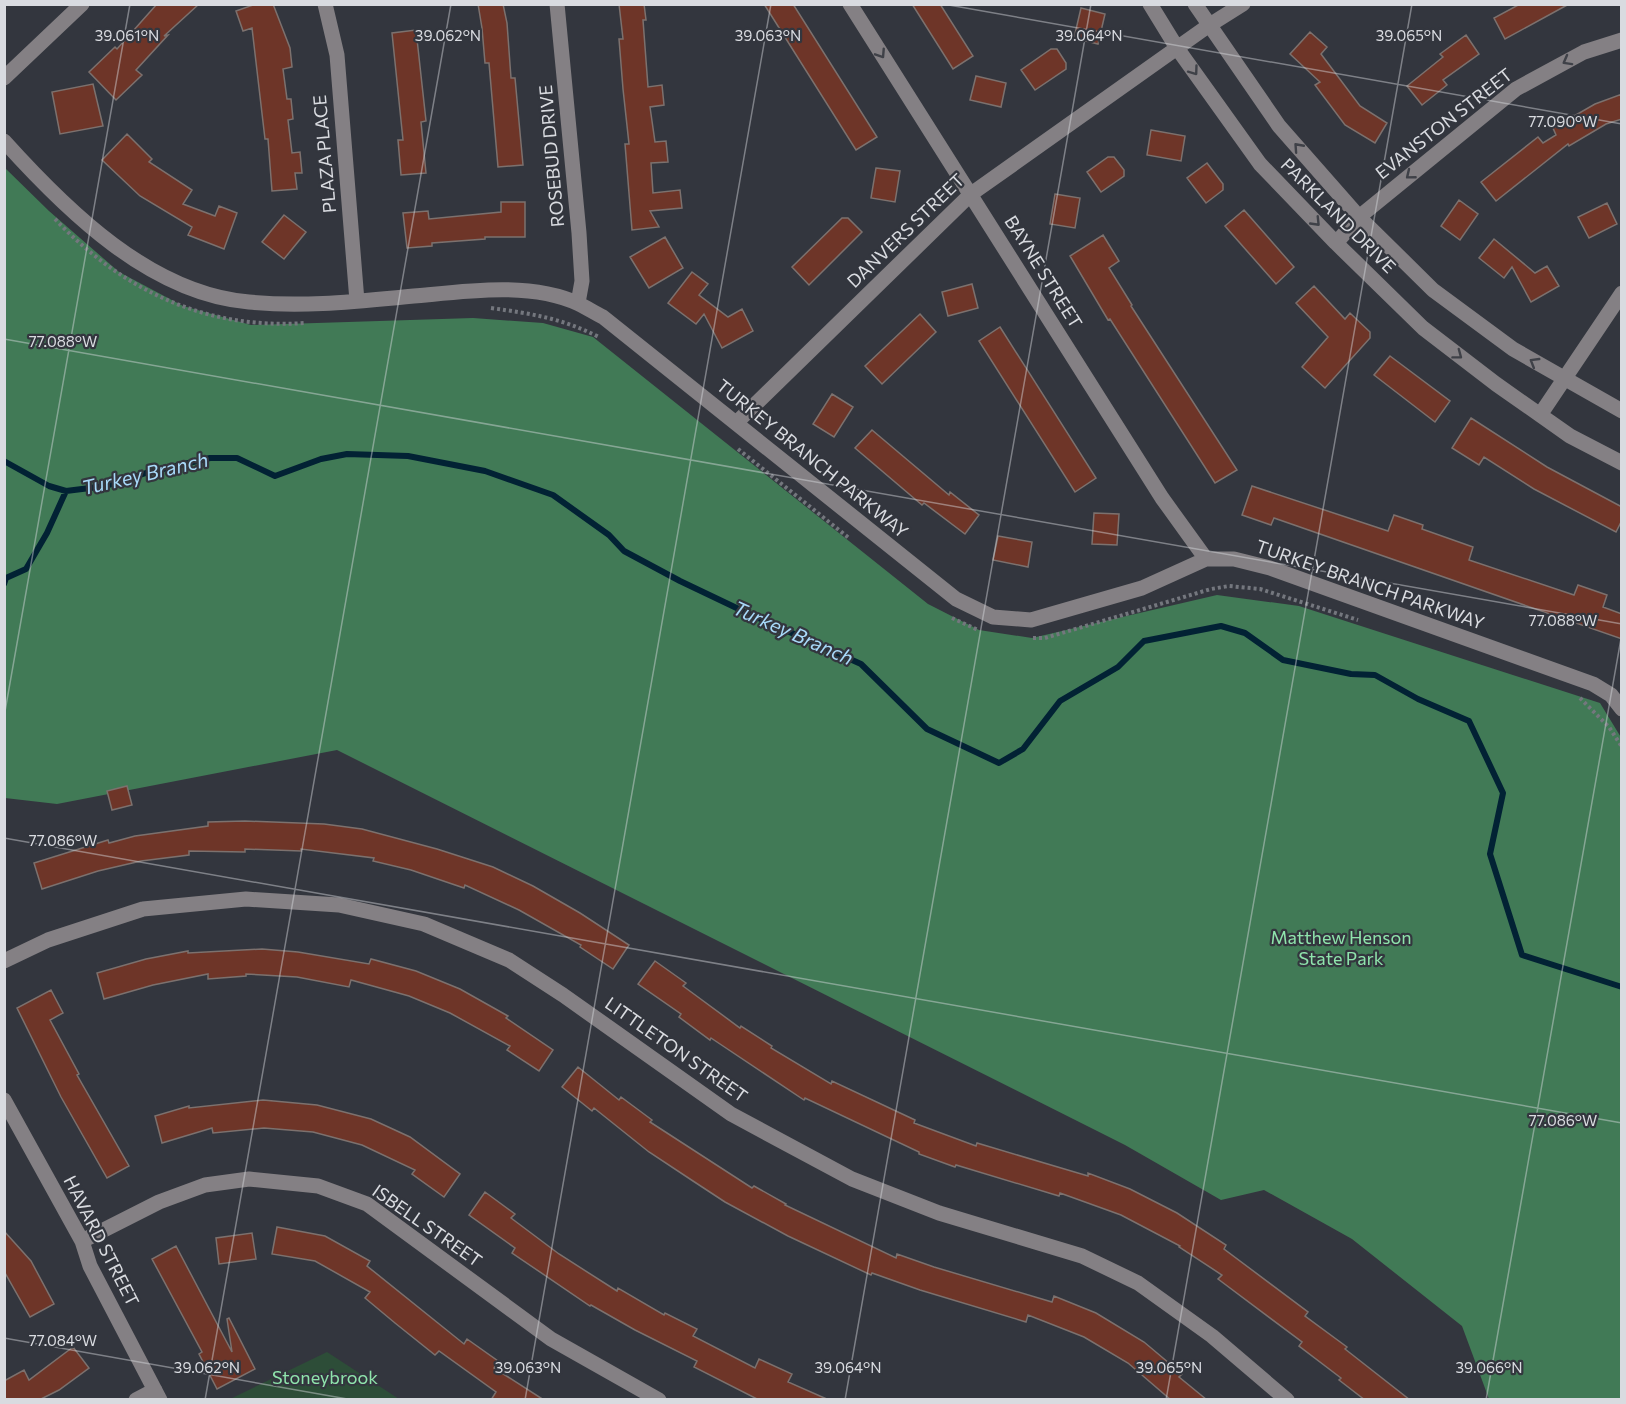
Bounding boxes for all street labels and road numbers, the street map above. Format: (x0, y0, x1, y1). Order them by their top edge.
street label: EVANSTON STREET (1371, 63, 1516, 183)
street label: ROSEBUD DRIVE (534, 84, 568, 228)
street label: PLAZA PLACE (308, 94, 340, 214)
street label: PARKLAND DRIVE (1277, 153, 1401, 277)
street label: DANVERS STREET (842, 169, 969, 292)
street label: BAYNE STREET (1000, 211, 1087, 332)
street label: TURKEY BRANCH PARKWAY (712, 374, 913, 543)
street label: TURKEY BRANCH PARKWAY (1253, 535, 1488, 634)
street label: LITTLETON STREET (601, 992, 752, 1107)
street label: HAVARD STREET (59, 1172, 144, 1310)
street label: ISBELL STREET (369, 1179, 487, 1271)

